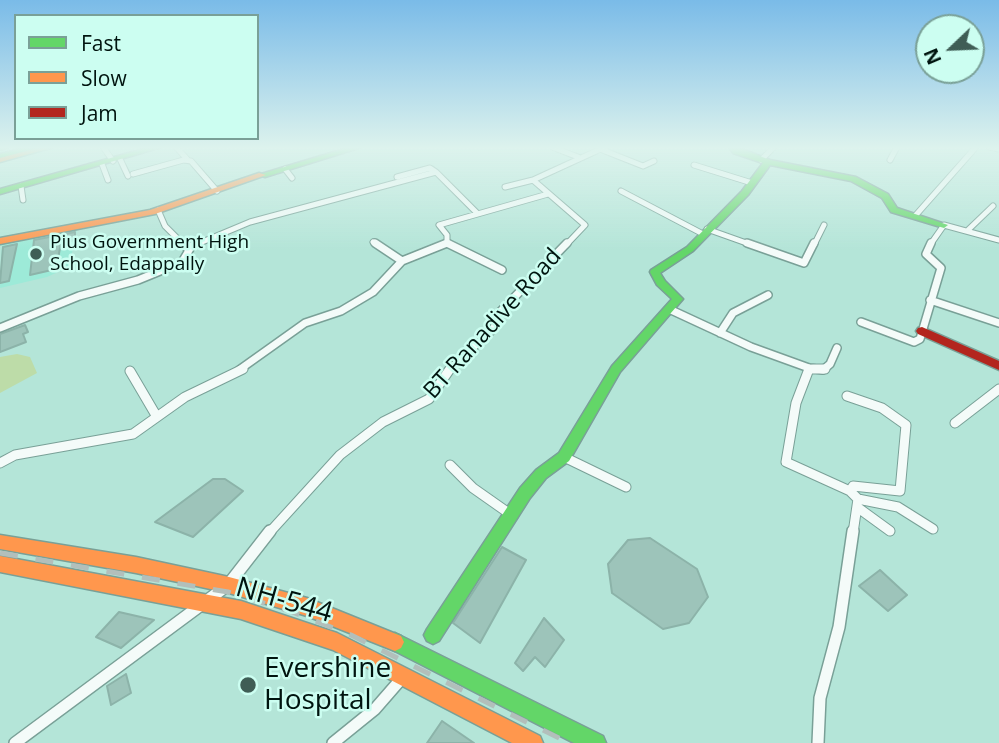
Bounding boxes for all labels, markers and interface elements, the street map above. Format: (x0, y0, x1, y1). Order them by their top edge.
legend (14, 14, 259, 140)
north arrow (915, 14, 985, 84)
text: Fast (81, 29, 121, 57)
text: N (918, 44, 947, 69)
text: Slow (81, 64, 127, 92)
text: Jam (81, 99, 118, 127)
place label: Pius Government High School, Edappally (50, 232, 249, 276)
street label: BT Ranadive Road (418, 243, 568, 405)
marker: Pius Government High School, Edappally (28, 246, 44, 262)
street label: NH-544 (232, 571, 336, 631)
place label: Evershine Hospital (264, 652, 391, 718)
marker: Evershine Hospital (238, 675, 258, 695)

